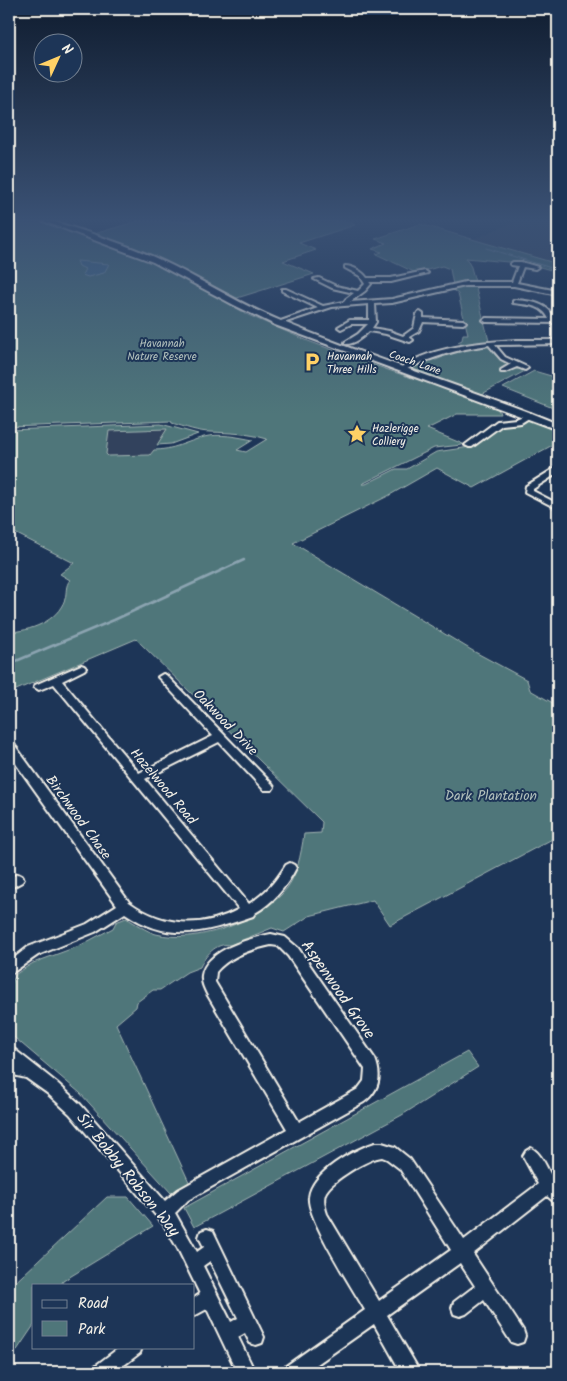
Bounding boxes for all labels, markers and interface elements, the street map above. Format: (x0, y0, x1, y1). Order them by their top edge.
north arrow (32, 32, 82, 82)
text: N (56, 39, 78, 61)
park label: Havannah Nature Reserve (127, 335, 197, 366)
street label: Coach Lane (386, 346, 443, 380)
place label: Havannah Three Hills (327, 348, 377, 379)
parking icon: Havannah Three Hills (301, 351, 323, 373)
place label: Hazlerigge Colliery (372, 420, 419, 451)
place icon: Hazlerigge Colliery (346, 423, 368, 445)
street label: Oakwood Drive (188, 684, 263, 762)
street label: Hazelwood Road (124, 743, 203, 831)
street label: Birchwood Chase (40, 771, 117, 865)
park label: Dark Plantation (445, 785, 537, 807)
street label: Aspenwood Grove (294, 935, 381, 1044)
street label: Sir Bobby Robson Way (70, 1107, 186, 1243)
legend (32, 1284, 195, 1348)
text: Road (78, 1292, 109, 1316)
text: Park (78, 1318, 106, 1342)

